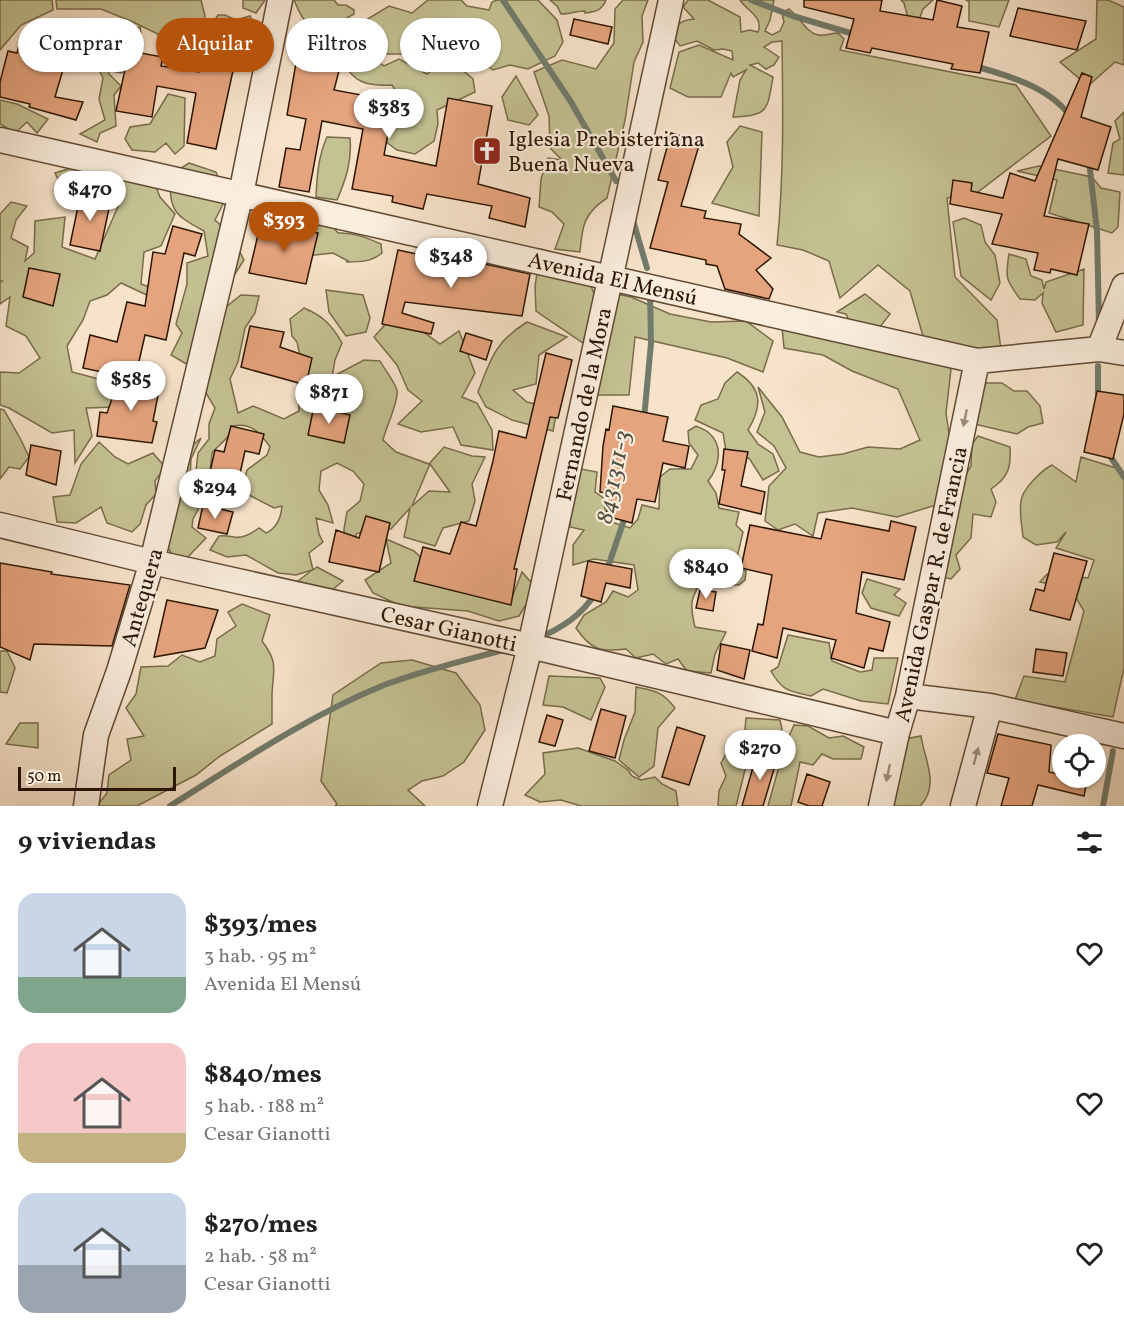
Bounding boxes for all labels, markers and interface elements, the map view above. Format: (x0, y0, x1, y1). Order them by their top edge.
chip: Comprar (18, 18, 144, 72)
chip: Alquilar (156, 18, 274, 72)
chip: Filtros (286, 18, 388, 72)
chip: Nuevo (400, 18, 501, 72)
pin: $383 (353, 89, 425, 140)
text: $383 (368, 94, 410, 122)
place label: Iglesia Prebisteriana Buena Nueva (508, 125, 705, 181)
church icon: Iglesia Prebisteriana Buena Nueva (471, 135, 503, 167)
pin: $470 (54, 171, 126, 222)
text: $470 (68, 176, 112, 204)
pin: $393 (248, 202, 320, 253)
text: $393 (263, 207, 305, 235)
pin: $348 (415, 238, 487, 289)
text: $348 (429, 243, 473, 271)
street label: Avenida El Mensú (525, 246, 700, 315)
street label: Fernando de la Mora (550, 305, 621, 504)
pin: $585 (95, 361, 167, 412)
text: $585 (111, 366, 151, 394)
pin: $871 (293, 374, 365, 425)
text: $871 (309, 379, 349, 407)
one-way arrow (960, 409, 970, 428)
water label: 8431311-3 (588, 427, 642, 528)
street label: Avenida Gaspar R. de Francia (888, 444, 977, 725)
pin: $294 (179, 469, 251, 520)
text: $294 (193, 474, 237, 502)
street label: Antequera (115, 545, 172, 651)
pin: $840 (670, 549, 742, 600)
text: $840 (683, 554, 729, 582)
street label: Cesar Gianotti (377, 600, 520, 661)
pin: $270 (724, 730, 796, 781)
map controls (1052, 734, 1106, 788)
button: locate (1052, 734, 1106, 788)
text: $270 (739, 735, 781, 763)
one-way arrow (972, 747, 981, 765)
scale bar (18, 764, 176, 792)
one-way arrow (883, 764, 893, 782)
text: 50 m (27, 766, 61, 788)
text: 9 viviendas (18, 824, 156, 860)
icon: filters (1073, 826, 1106, 859)
text: $393/mes (204, 907, 317, 943)
icon: home (66, 917, 138, 989)
icon: heart (1073, 937, 1106, 970)
text: 3 hab. · 95 m² (204, 943, 316, 971)
text: Avenida El Mensú (204, 971, 361, 999)
text: $840/mes (204, 1057, 322, 1093)
icon: home (66, 1067, 138, 1139)
icon: heart (1073, 1087, 1106, 1120)
text: 5 hab. · 188 m² (204, 1093, 324, 1121)
text: Cesar Gianotti (204, 1121, 330, 1149)
text: $270/mes (204, 1207, 318, 1243)
icon: home (66, 1217, 138, 1289)
icon: heart (1073, 1237, 1106, 1270)
text: 2 hab. · 58 m² (204, 1243, 317, 1271)
text: Cesar Gianotti (204, 1271, 330, 1299)

